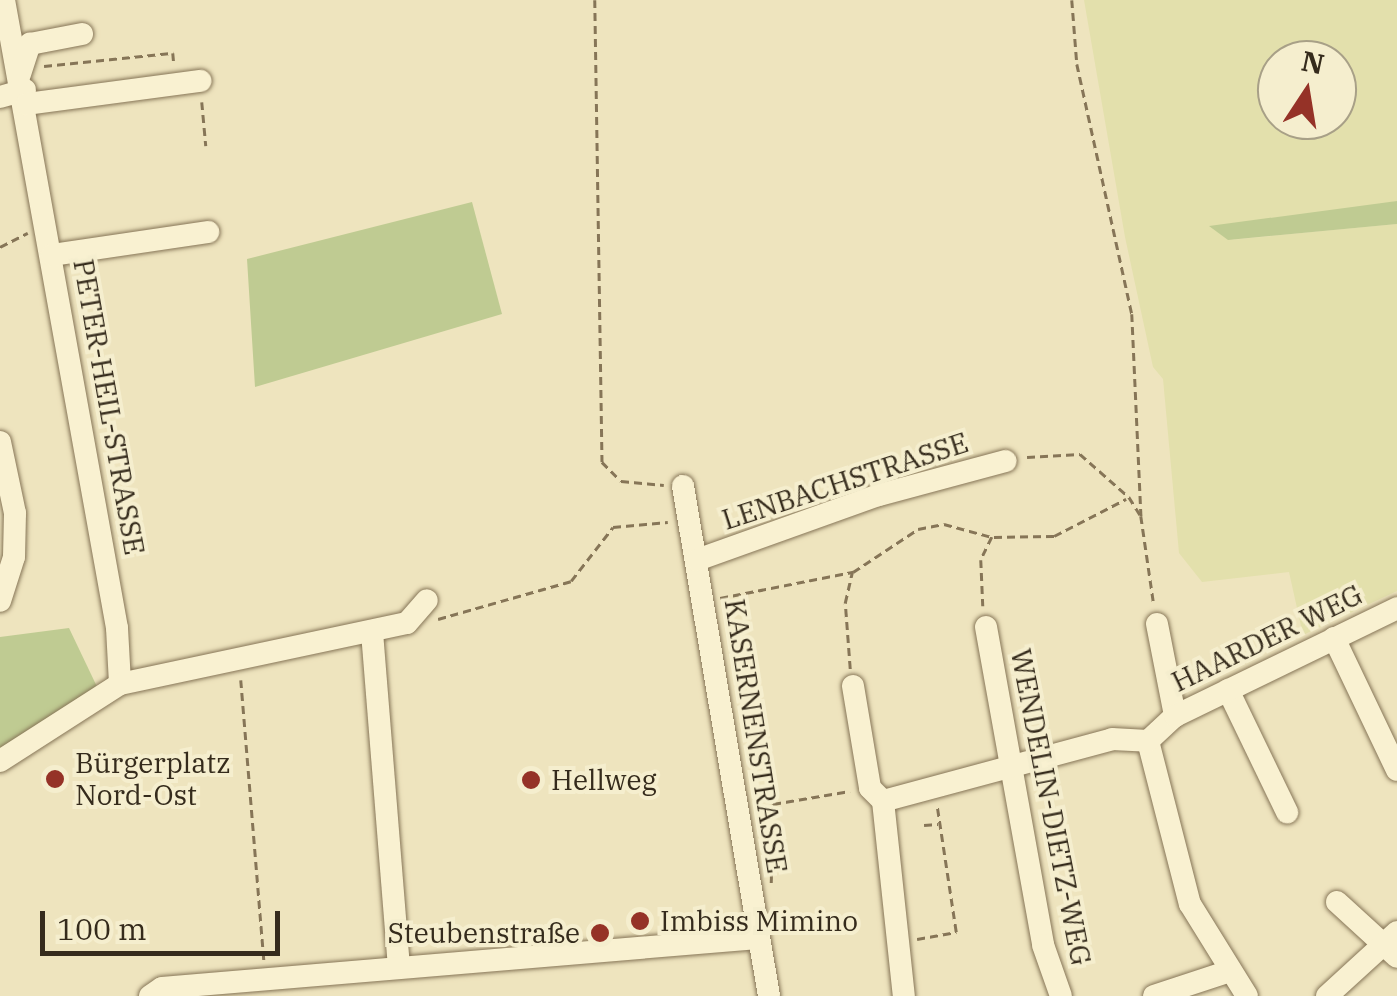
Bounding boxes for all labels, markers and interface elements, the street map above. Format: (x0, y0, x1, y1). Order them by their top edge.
north arrow (1257, 40, 1357, 140)
text: N (1298, 42, 1328, 83)
street label: PETER-HEIL-STRASSE (66, 256, 152, 558)
street label: LENBACHSTRASSE (718, 425, 972, 537)
street label: HAARDER WEG (1166, 577, 1368, 699)
street label: KASERNENSTRASSE (718, 597, 794, 875)
street label: WENDELIN-DIETZ-WEG (1004, 646, 1098, 968)
place label: Bürgerplatz Nord-Ost (75, 746, 230, 812)
place label: Hellweg (551, 763, 657, 797)
marker: Bürgerplatz Nord-Ost (44, 768, 66, 790)
marker: Hellweg (520, 769, 542, 791)
scale bar (45, 891, 285, 953)
place label: Imbiss Mimino (660, 904, 858, 938)
text: 100 m (57, 909, 147, 948)
marker: Imbiss Mimino (629, 910, 651, 932)
place label: Steubenstraße (387, 916, 580, 950)
marker: Steubenstraße (589, 922, 611, 944)

